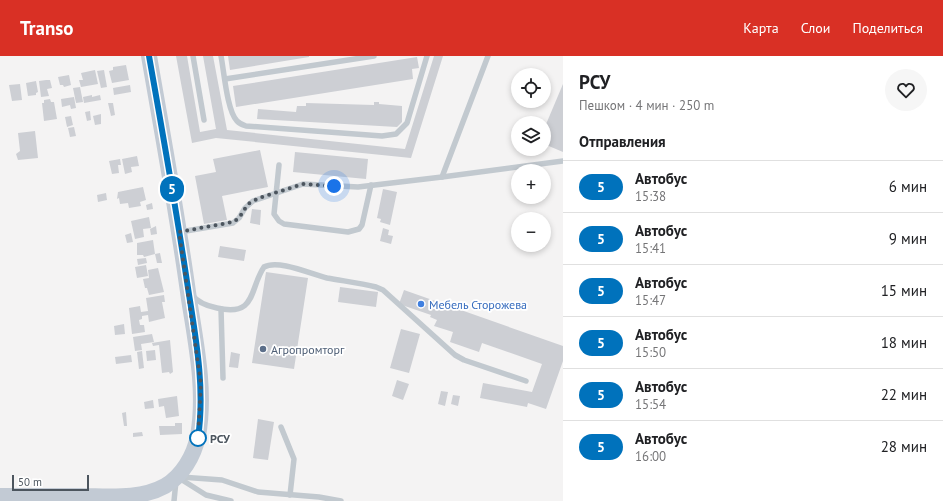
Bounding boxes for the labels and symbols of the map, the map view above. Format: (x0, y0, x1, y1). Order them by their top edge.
line badge: 5 (159, 176, 185, 202)
your location (324, 176, 344, 196)
place label: Мебель Сторожева (429, 297, 527, 312)
marker: Мебель Сторожева (416, 299, 426, 309)
place label: Агропромторг (271, 342, 345, 357)
marker: Агропромторг (258, 344, 268, 354)
marker: РСУ (189, 429, 207, 447)
place label: РСУ (210, 431, 230, 446)
scale bar (12, 473, 89, 492)

